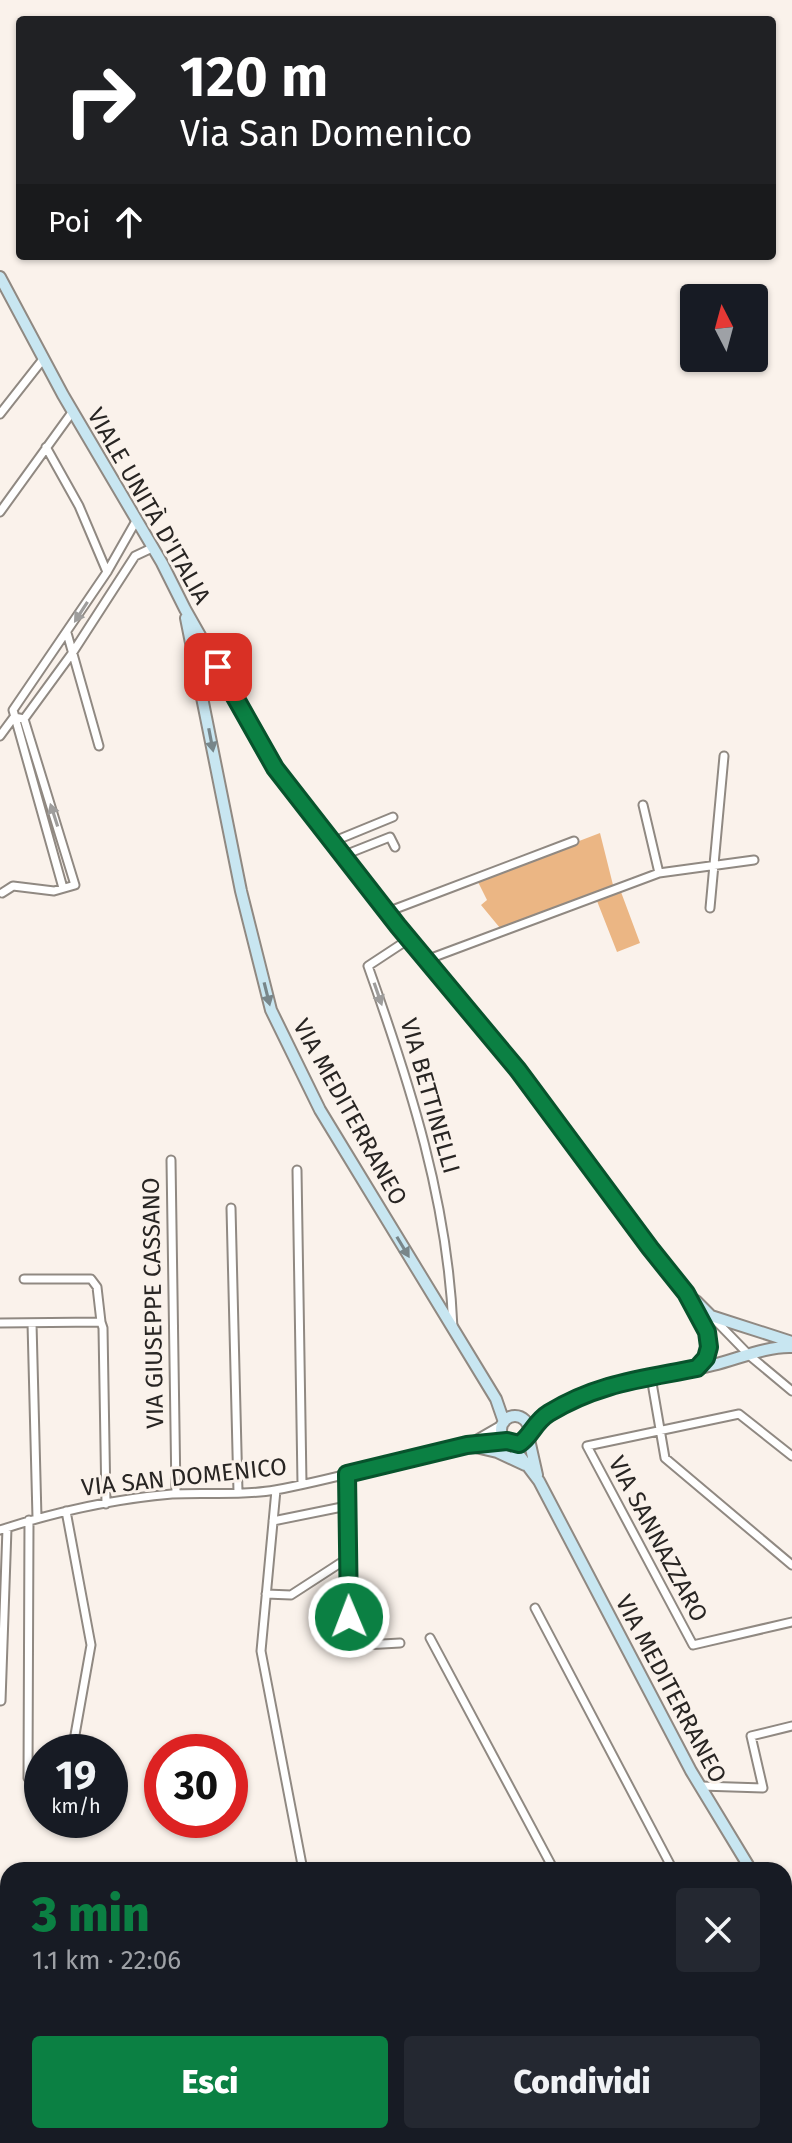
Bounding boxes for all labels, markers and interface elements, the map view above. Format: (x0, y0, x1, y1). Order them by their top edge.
text: 120 m (180, 44, 328, 111)
icon: right (48, 48, 152, 152)
text: Via San Domenico (180, 112, 473, 156)
icon: ahead (107, 200, 151, 244)
text: Poi (48, 204, 91, 240)
north arrow (680, 284, 768, 372)
map controls (680, 284, 768, 372)
street label: VIALE UNITÀ D'ITALIA (81, 403, 217, 609)
one-way arrow (74, 601, 89, 622)
pin (184, 633, 252, 701)
icon: arrive (196, 645, 240, 689)
one-way arrow (205, 728, 217, 753)
one-way arrow (48, 803, 60, 827)
one-way arrow (262, 981, 274, 1006)
one-way arrow (372, 982, 385, 1006)
street label: VIA MEDITERRANEO (287, 1014, 413, 1210)
street label: VIA BETTINELLI (394, 1015, 466, 1177)
street label: VIA GIUSEPPE CASSANO (137, 1177, 169, 1429)
one-way arrow (395, 1236, 409, 1258)
street label: VIA SANNAZZARO (603, 1451, 713, 1627)
street label: VIA SAN DOMENICO (80, 1452, 288, 1502)
position arrow (307, 1575, 391, 1659)
street label: VIA MEDITERRANEO (610, 1591, 732, 1787)
speed limit sign: 30 (144, 1734, 248, 1838)
text: 19 (56, 1752, 96, 1800)
text: km/h (51, 1794, 101, 1818)
text: 3 min (32, 1886, 150, 1944)
button: close (676, 1888, 760, 1972)
text: 1.1 km · 22:06 (32, 1945, 181, 1976)
button: Esci (32, 2036, 388, 2128)
button: Condividi (404, 2036, 760, 2128)

